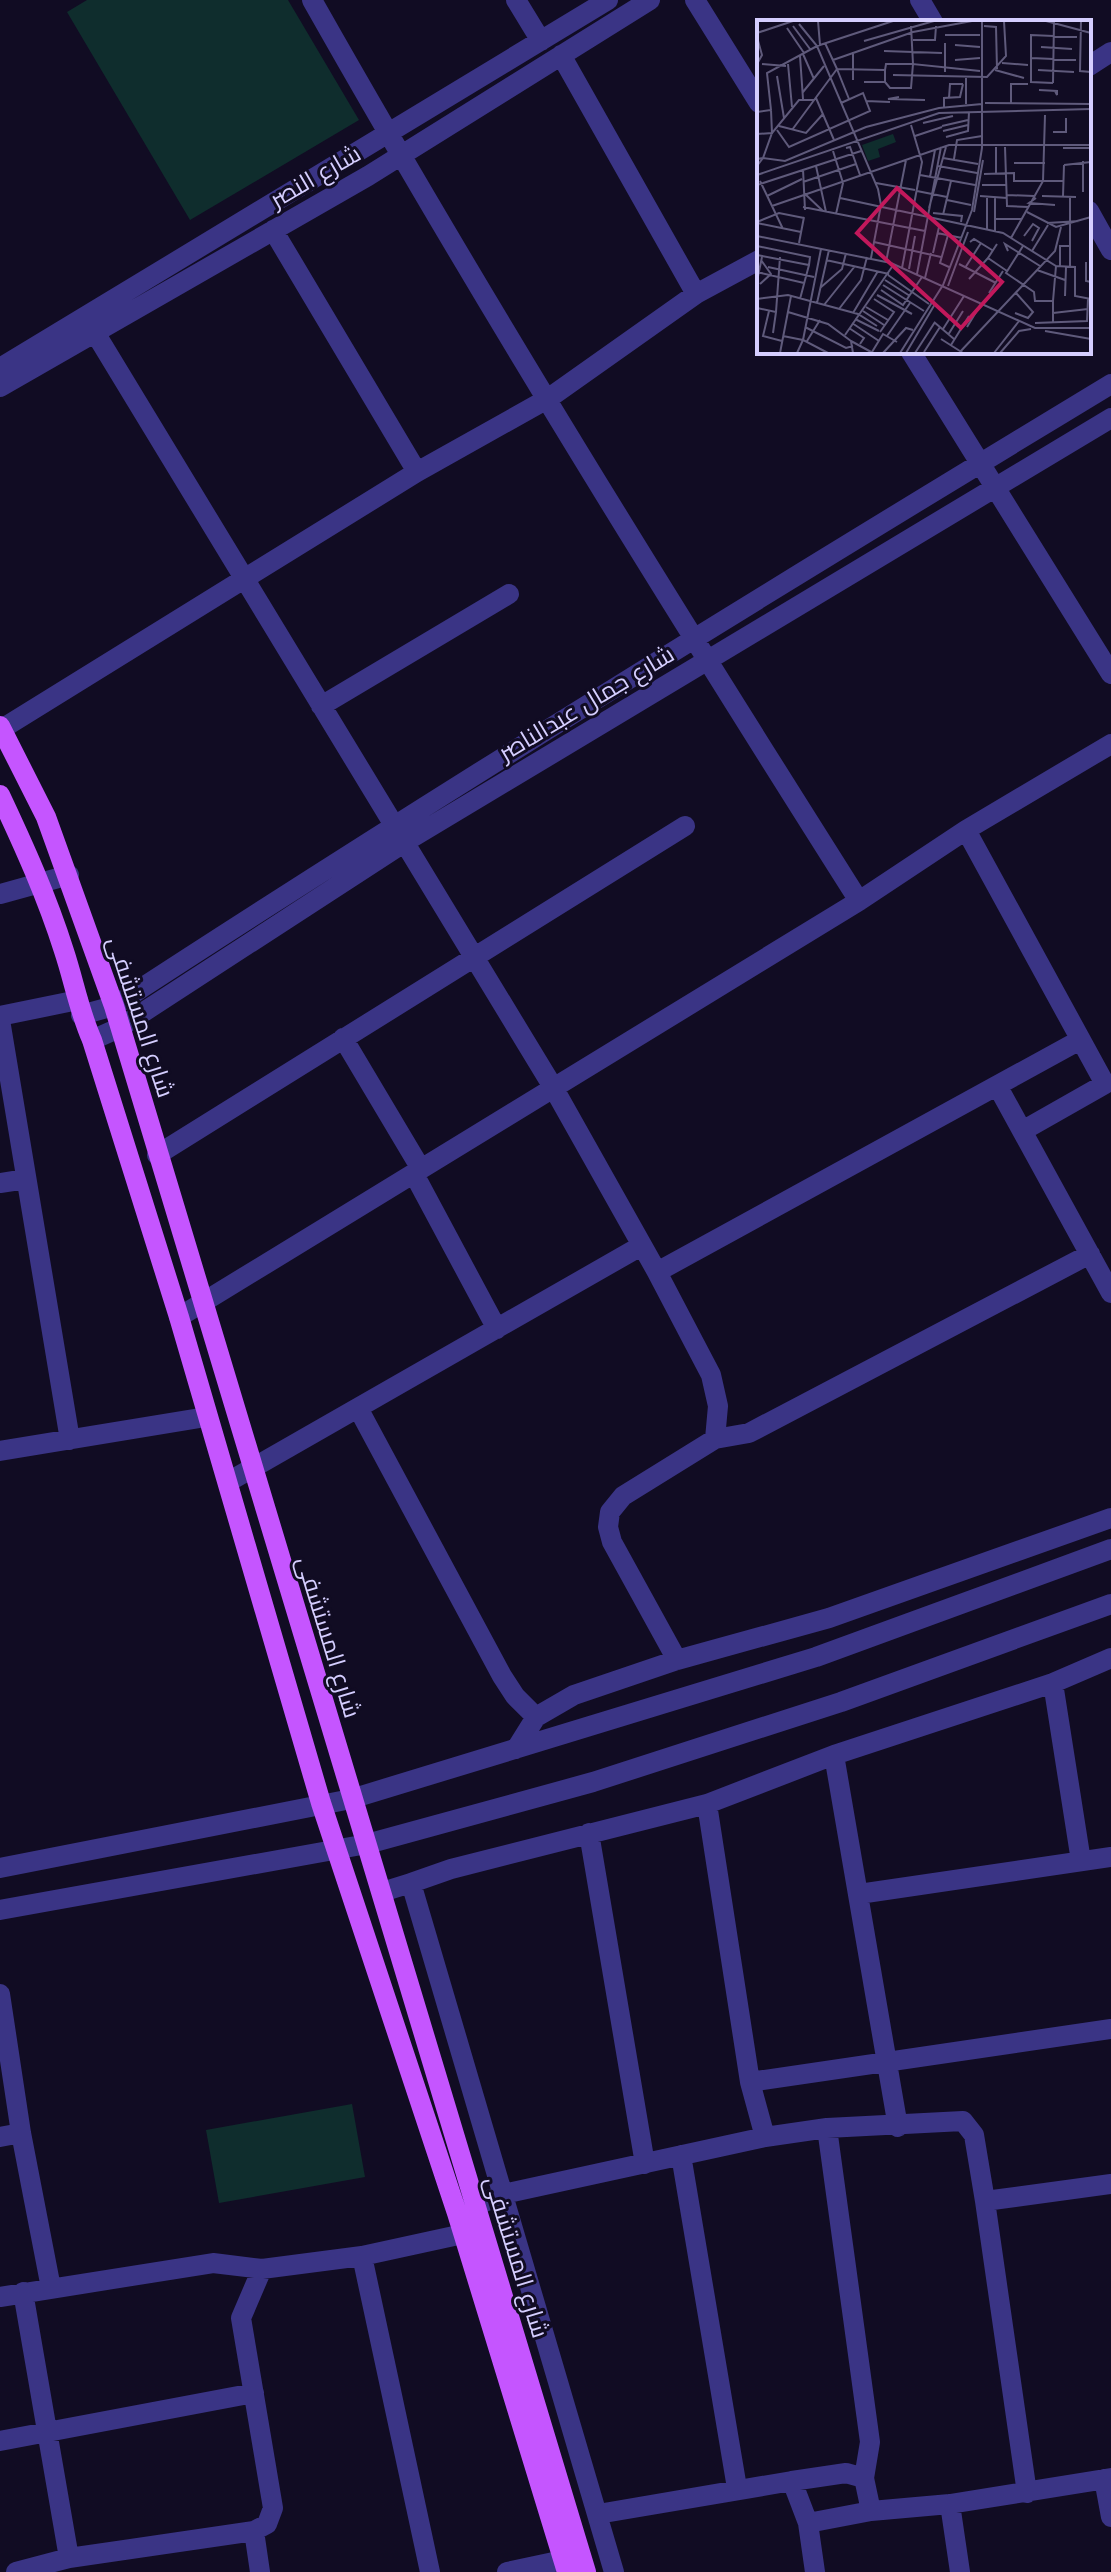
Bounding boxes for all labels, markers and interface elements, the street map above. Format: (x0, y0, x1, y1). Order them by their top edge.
inset map (757, 20, 1091, 354)
street label: شارع النصر (263, 139, 367, 216)
street label: شارع جمال عبدالناصر (492, 640, 680, 770)
street label: شارع المستشفى (99, 933, 180, 1102)
street label: شارع المستشفى (289, 1553, 366, 1722)
street label: شارع المستشفى (477, 2173, 554, 2342)

